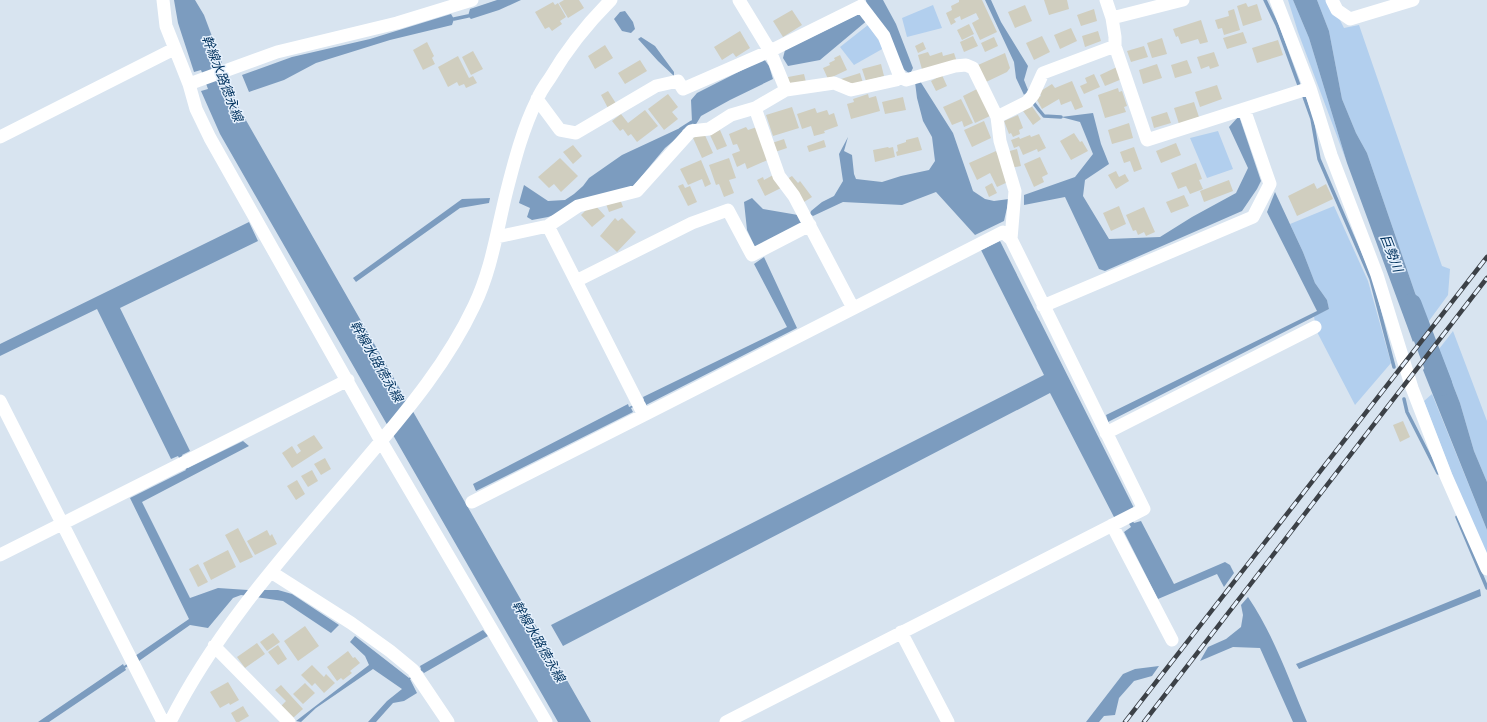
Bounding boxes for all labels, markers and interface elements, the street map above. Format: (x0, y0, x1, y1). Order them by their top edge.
water label: 幹線水路徳永線 (199, 33, 247, 125)
water label: 巨勢川 (1378, 232, 1407, 276)
water label: 幹線水路徳永線 (347, 318, 408, 406)
water label: 幹線水路徳永線 (509, 598, 570, 686)

